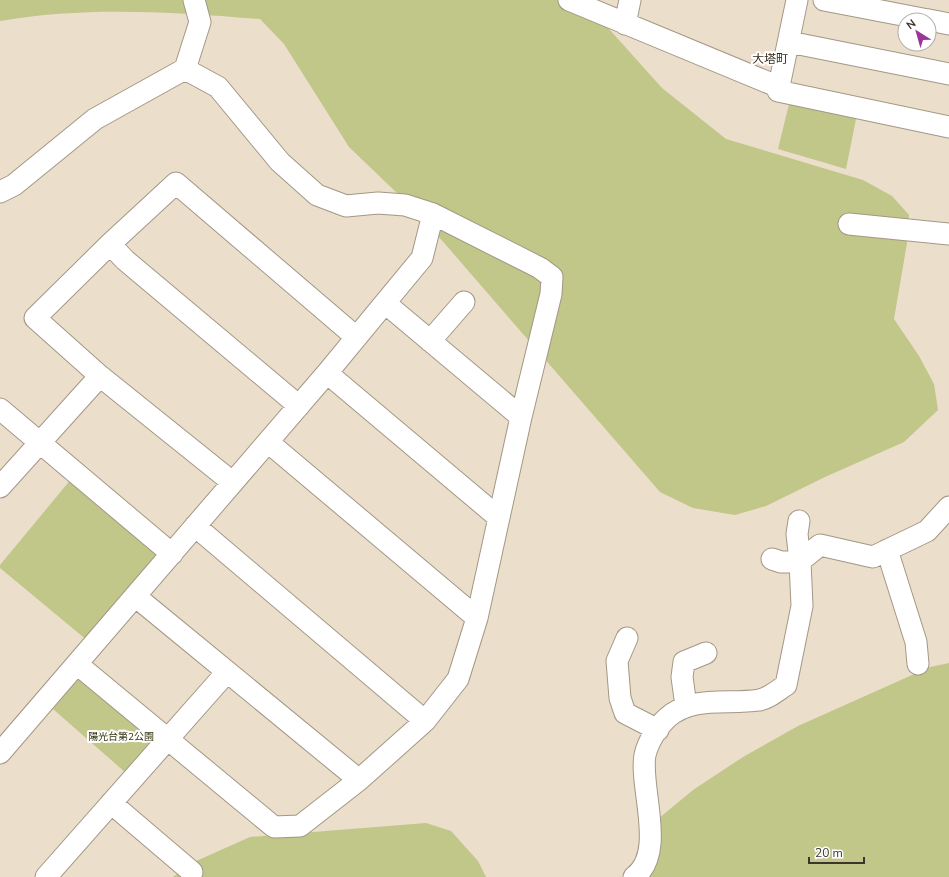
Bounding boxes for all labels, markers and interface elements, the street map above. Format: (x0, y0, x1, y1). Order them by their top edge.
north arrow (897, 12, 937, 52)
text: N (903, 16, 919, 33)
district label: 大塔町 (752, 51, 788, 67)
park label: 陽光台第2公園 (88, 730, 154, 744)
scale bar (809, 839, 864, 865)
text: 20 m (815, 845, 843, 861)

